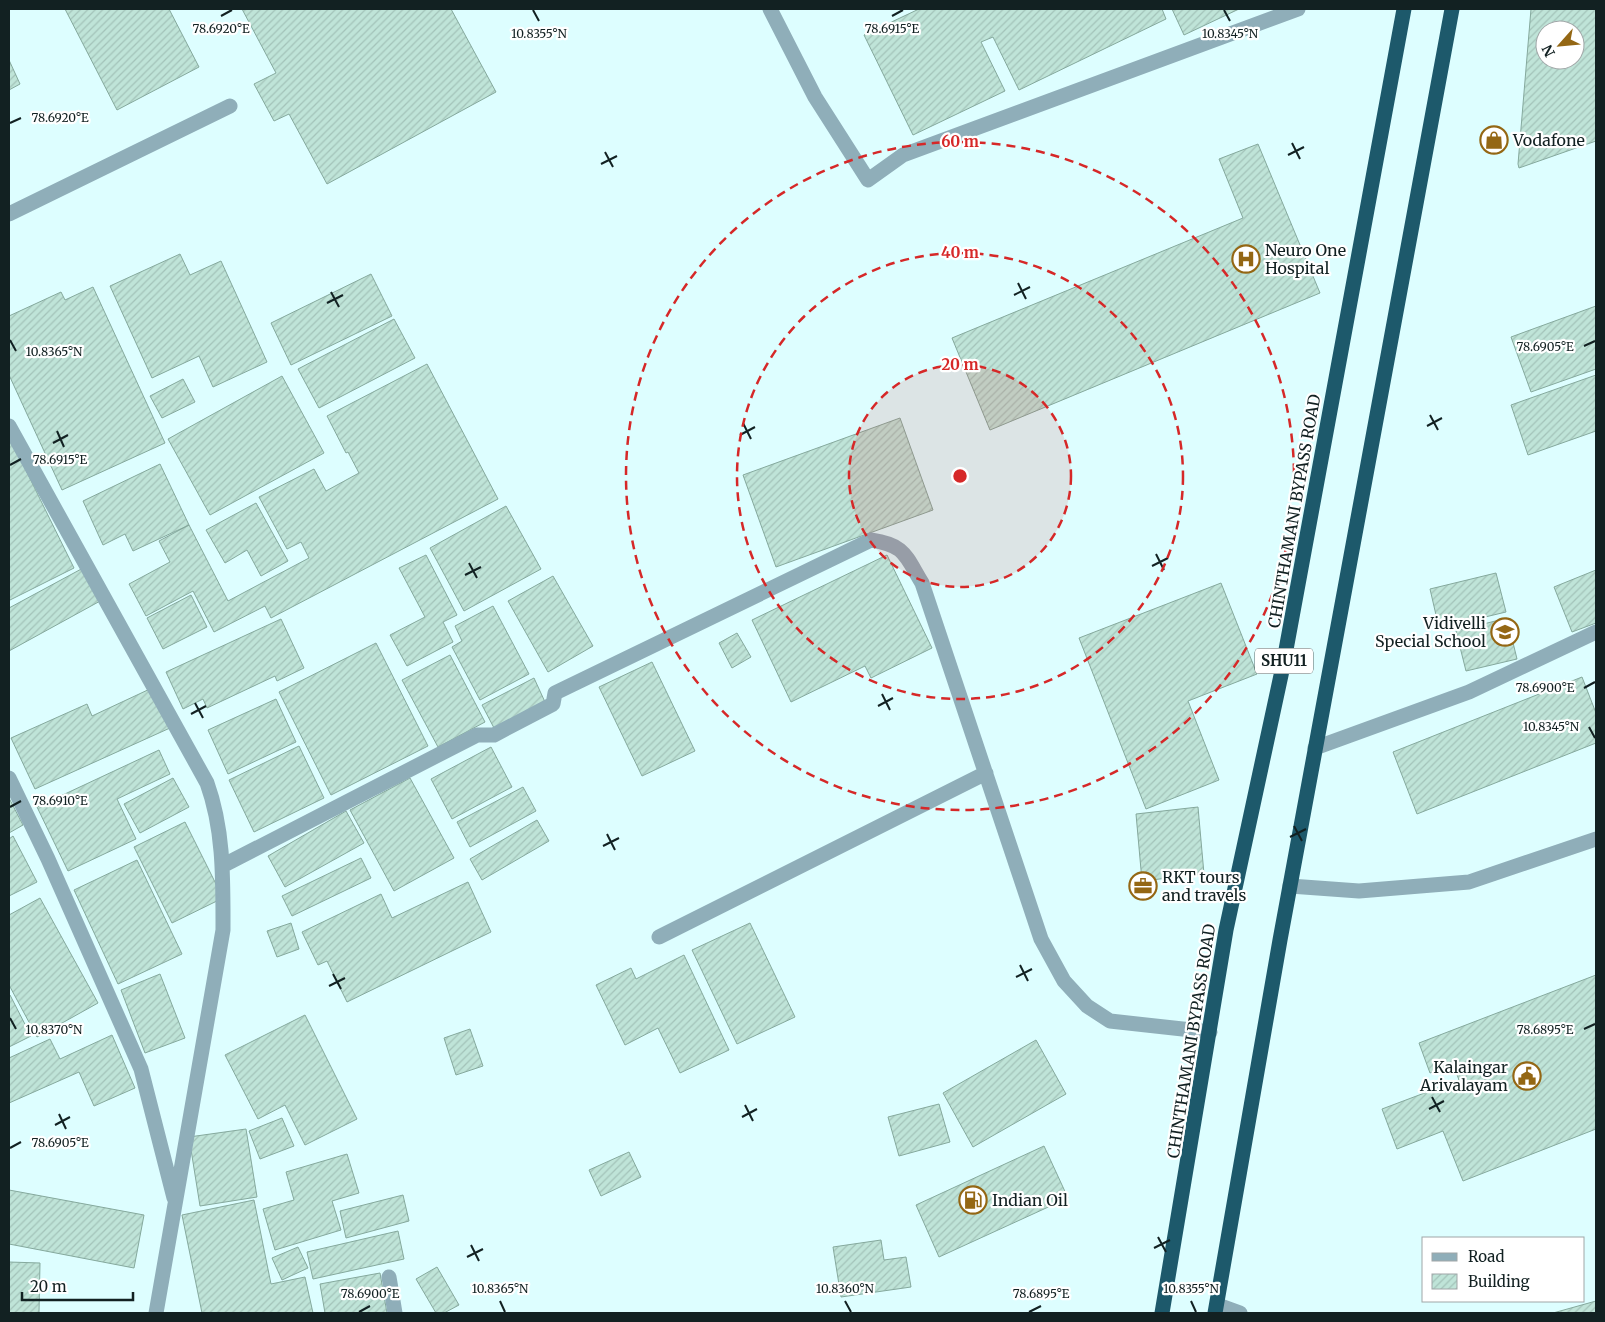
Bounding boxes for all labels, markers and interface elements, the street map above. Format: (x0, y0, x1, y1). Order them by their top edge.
north arrow (1535, 20, 1585, 70)
text: 78.6920°E (192, 21, 250, 36)
text: 78.6915°E (865, 21, 920, 36)
text: 10.8355°N (511, 26, 567, 41)
text: 10.8345°N (1202, 26, 1259, 41)
text: N (1538, 42, 1559, 60)
text: 78.6920°E (31, 110, 89, 125)
shop icon: Vodafone (1479, 125, 1509, 155)
place label: Vodafone (1512, 130, 1585, 150)
text: 60 m (941, 132, 979, 151)
place label: Neuro One Hospital (1265, 240, 1346, 278)
text: 40 m (941, 243, 979, 262)
hospital icon: Neuro One Hospital (1231, 244, 1261, 274)
text: 78.6905°E (1516, 339, 1574, 354)
text: 10.8365°N (26, 344, 83, 359)
text: 20 m (941, 355, 979, 374)
street label: CHINTHAMANI BYPASS ROAD (1264, 393, 1324, 629)
text: 78.6915°E (33, 452, 88, 467)
centre of rings (951, 467, 969, 485)
place label: Vidivelli Special School (1375, 613, 1486, 651)
school or university icon: Vidivelli Special School (1490, 617, 1520, 647)
road number: SHU11 (1255, 648, 1313, 674)
text: 78.6900°E (1516, 680, 1575, 695)
text: 10.8345°N (1523, 719, 1580, 734)
text: 78.6910°E (32, 793, 88, 808)
place label: RKT tours and travels (1162, 867, 1247, 905)
office icon: RKT tours and travels (1128, 871, 1158, 901)
street label: CHINTHAMANI BYPASS ROAD (1163, 922, 1219, 1160)
text: 10.8370°N (26, 1022, 83, 1037)
text: 78.6895°E (1517, 1022, 1574, 1037)
place label: Kalaingar Arivalayam (1419, 1057, 1508, 1095)
public building icon: Kalaingar Arivalayam (1512, 1061, 1542, 1091)
text: 78.6905°E (31, 1135, 89, 1150)
fuel station icon: Indian Oil (958, 1185, 988, 1215)
place label: Indian Oil (992, 1190, 1068, 1210)
legend (1422, 1237, 1585, 1302)
text: Road (1468, 1247, 1504, 1266)
scale bar (22, 1270, 134, 1302)
text: Building (1468, 1272, 1530, 1291)
text: 20 m (30, 1277, 67, 1296)
text: 10.8365°N (472, 1281, 529, 1296)
text: 10.8360°N (816, 1281, 875, 1296)
text: 10.8355°N (1163, 1281, 1219, 1296)
text: 78.6900°E (341, 1286, 400, 1301)
text: 78.6895°E (1013, 1286, 1070, 1301)

